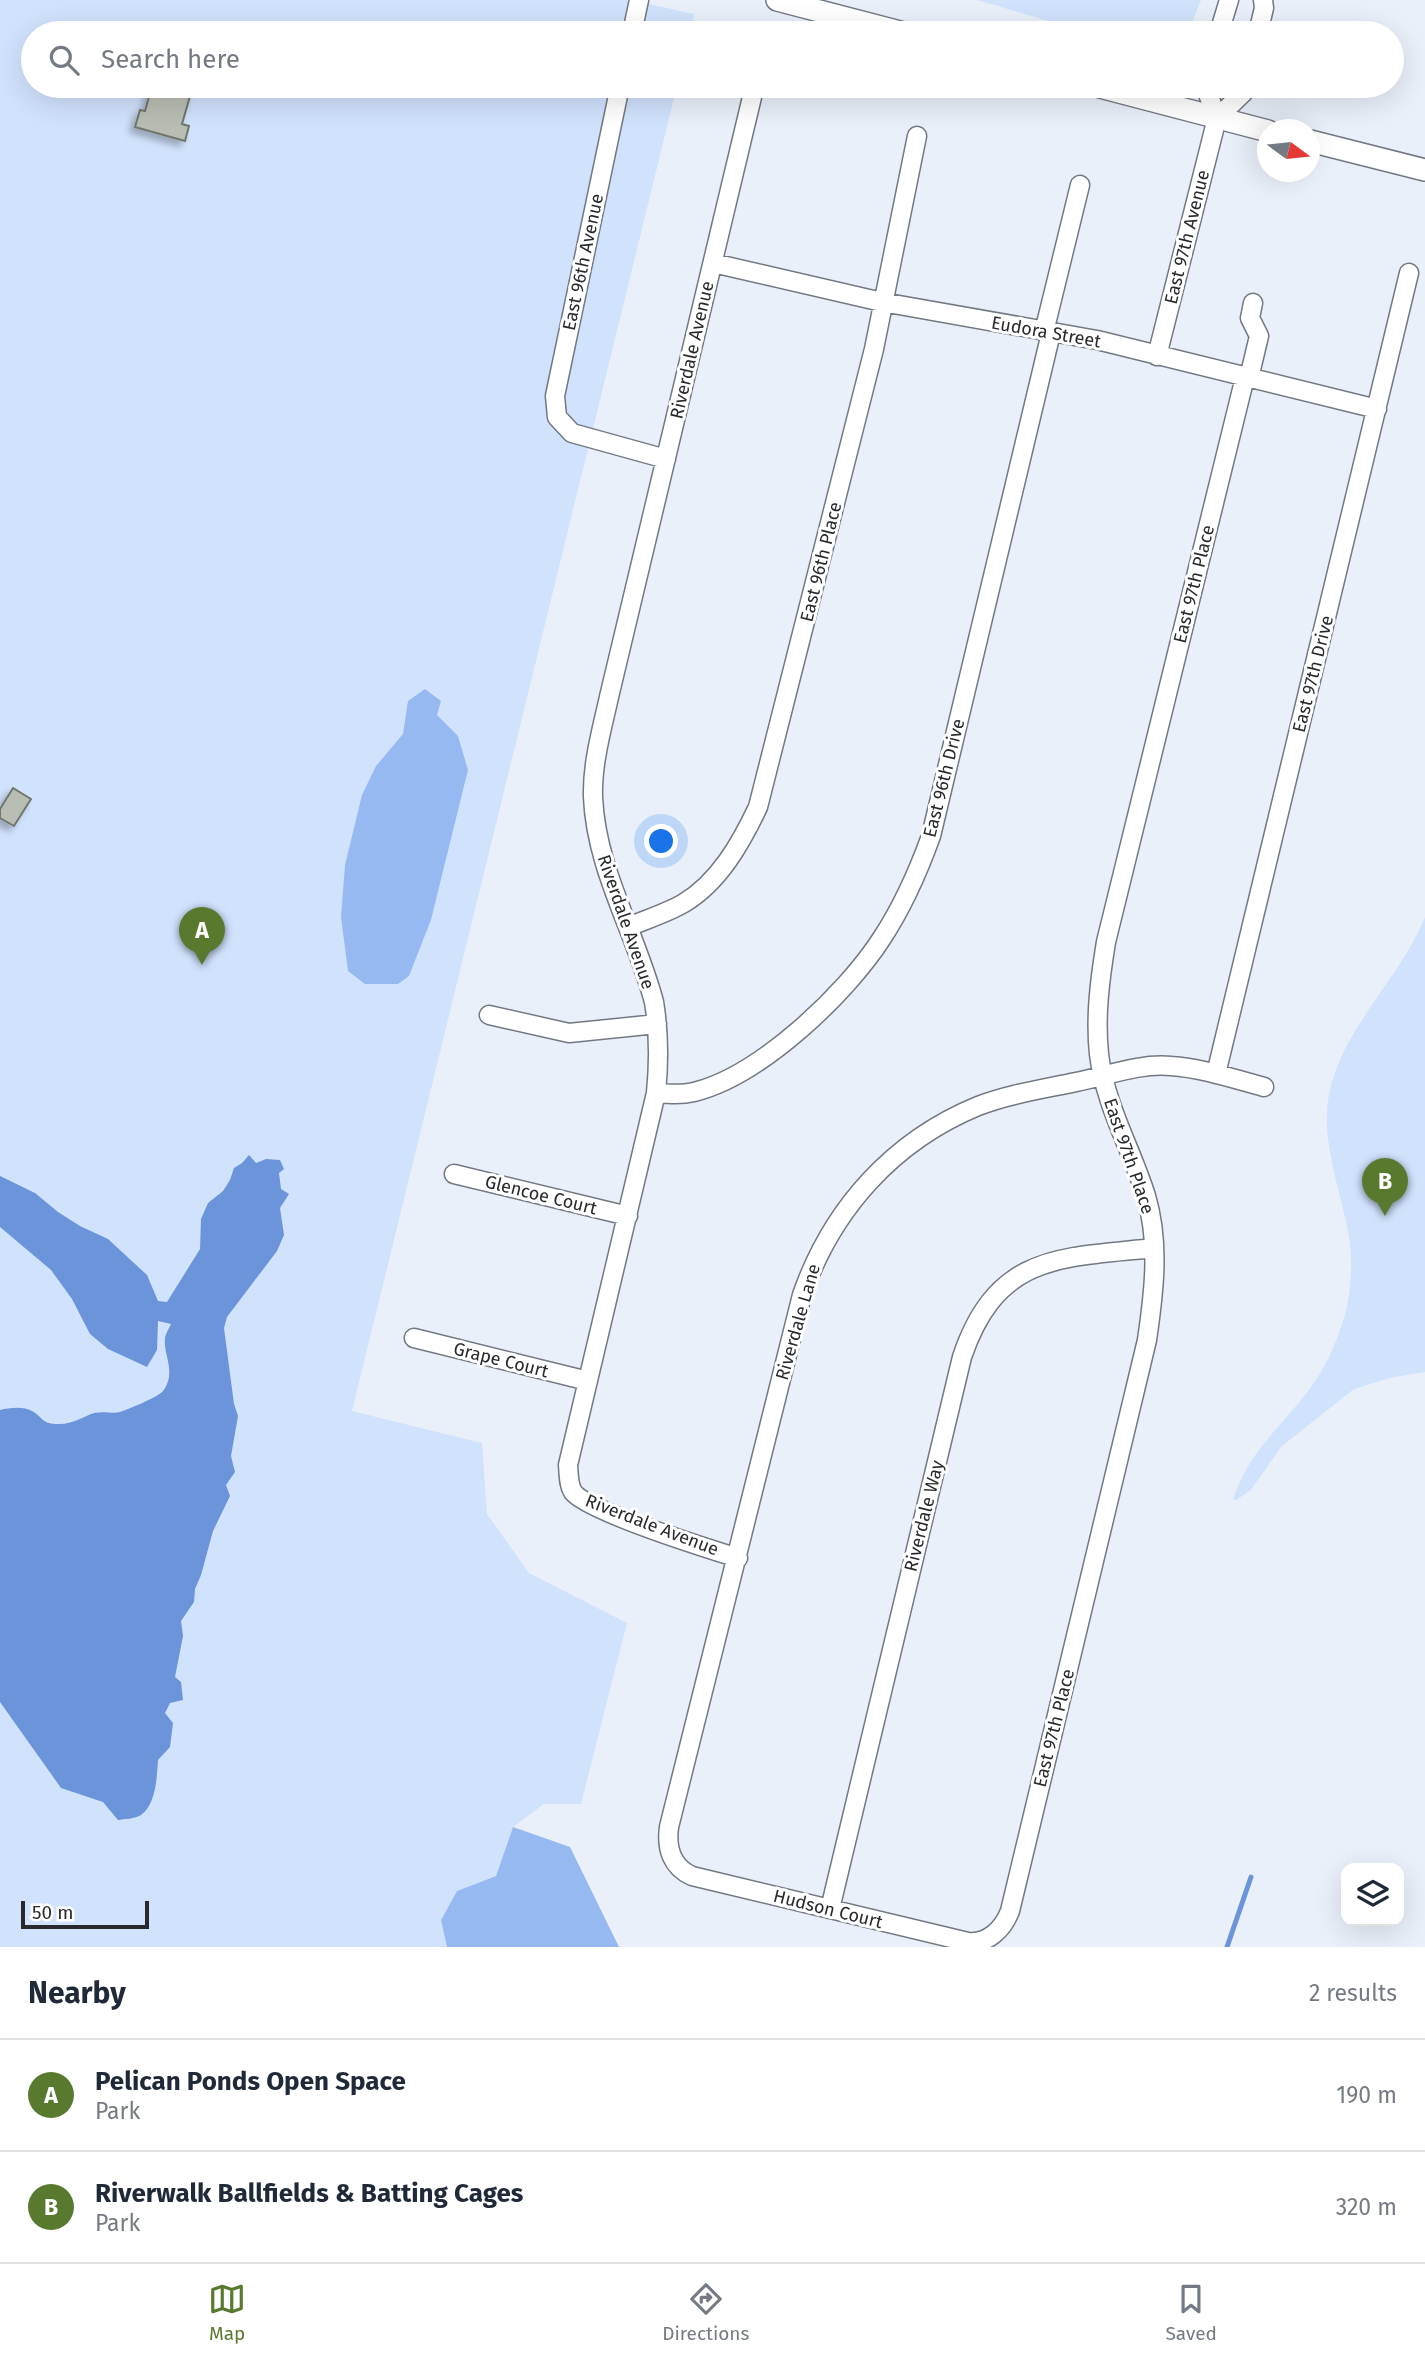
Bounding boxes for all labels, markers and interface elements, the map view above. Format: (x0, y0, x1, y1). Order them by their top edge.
search box (21, 21, 1404, 98)
icon: search (45, 41, 83, 79)
text: Search here (101, 44, 240, 75)
north arrow (1257, 119, 1320, 182)
street label: East 97th Avenue (1160, 168, 1214, 306)
street label: East 96th Avenue (558, 192, 608, 332)
street label: Riverdale Avenue (665, 279, 719, 421)
street label: Eudora Street (990, 312, 1103, 353)
street label: East 96th Place (795, 500, 847, 624)
street label: East 97th Place (1169, 523, 1219, 645)
street label: East 97th Drive (1288, 613, 1338, 735)
street label: East 96th Drive (919, 716, 969, 840)
your location (644, 824, 678, 858)
street label: Riverdale Avenue (593, 852, 659, 992)
pin: A (179, 907, 225, 965)
street label: East 97th Place (1099, 1095, 1159, 1217)
pin: B (1362, 1158, 1408, 1216)
street label: Glencoe Court (483, 1170, 600, 1220)
street label: Riverdale Lane (771, 1261, 825, 1383)
street label: Grape Court (451, 1338, 551, 1383)
street label: Riverdale Way (900, 1458, 948, 1574)
street label: Riverdale Avenue (582, 1489, 722, 1561)
street label: East 97th Place (1029, 1667, 1079, 1789)
map controls (1341, 1863, 1404, 1926)
button: layers (1341, 1863, 1404, 1926)
street label: Hudson Court (771, 1885, 885, 1933)
scale bar (21, 1898, 149, 1930)
text: 50 m (32, 1901, 73, 1924)
text: Nearby (28, 1975, 126, 2011)
text: 2 results (1309, 1979, 1397, 2007)
text: Pelican Ponds Open Space (95, 2066, 406, 2097)
text: A (44, 2081, 58, 2109)
text: 190 m (1336, 2081, 1397, 2109)
text: Park (95, 2097, 140, 2125)
text: Riverwalk Ballfields & Batting Cages (95, 2178, 523, 2209)
text: B (44, 2193, 58, 2221)
text: 320 m (1336, 2193, 1397, 2221)
text: Park (95, 2209, 140, 2237)
tab: Map (208, 2280, 246, 2345)
tab: Directions (662, 2280, 749, 2345)
tab: Saved (1166, 2280, 1217, 2345)

